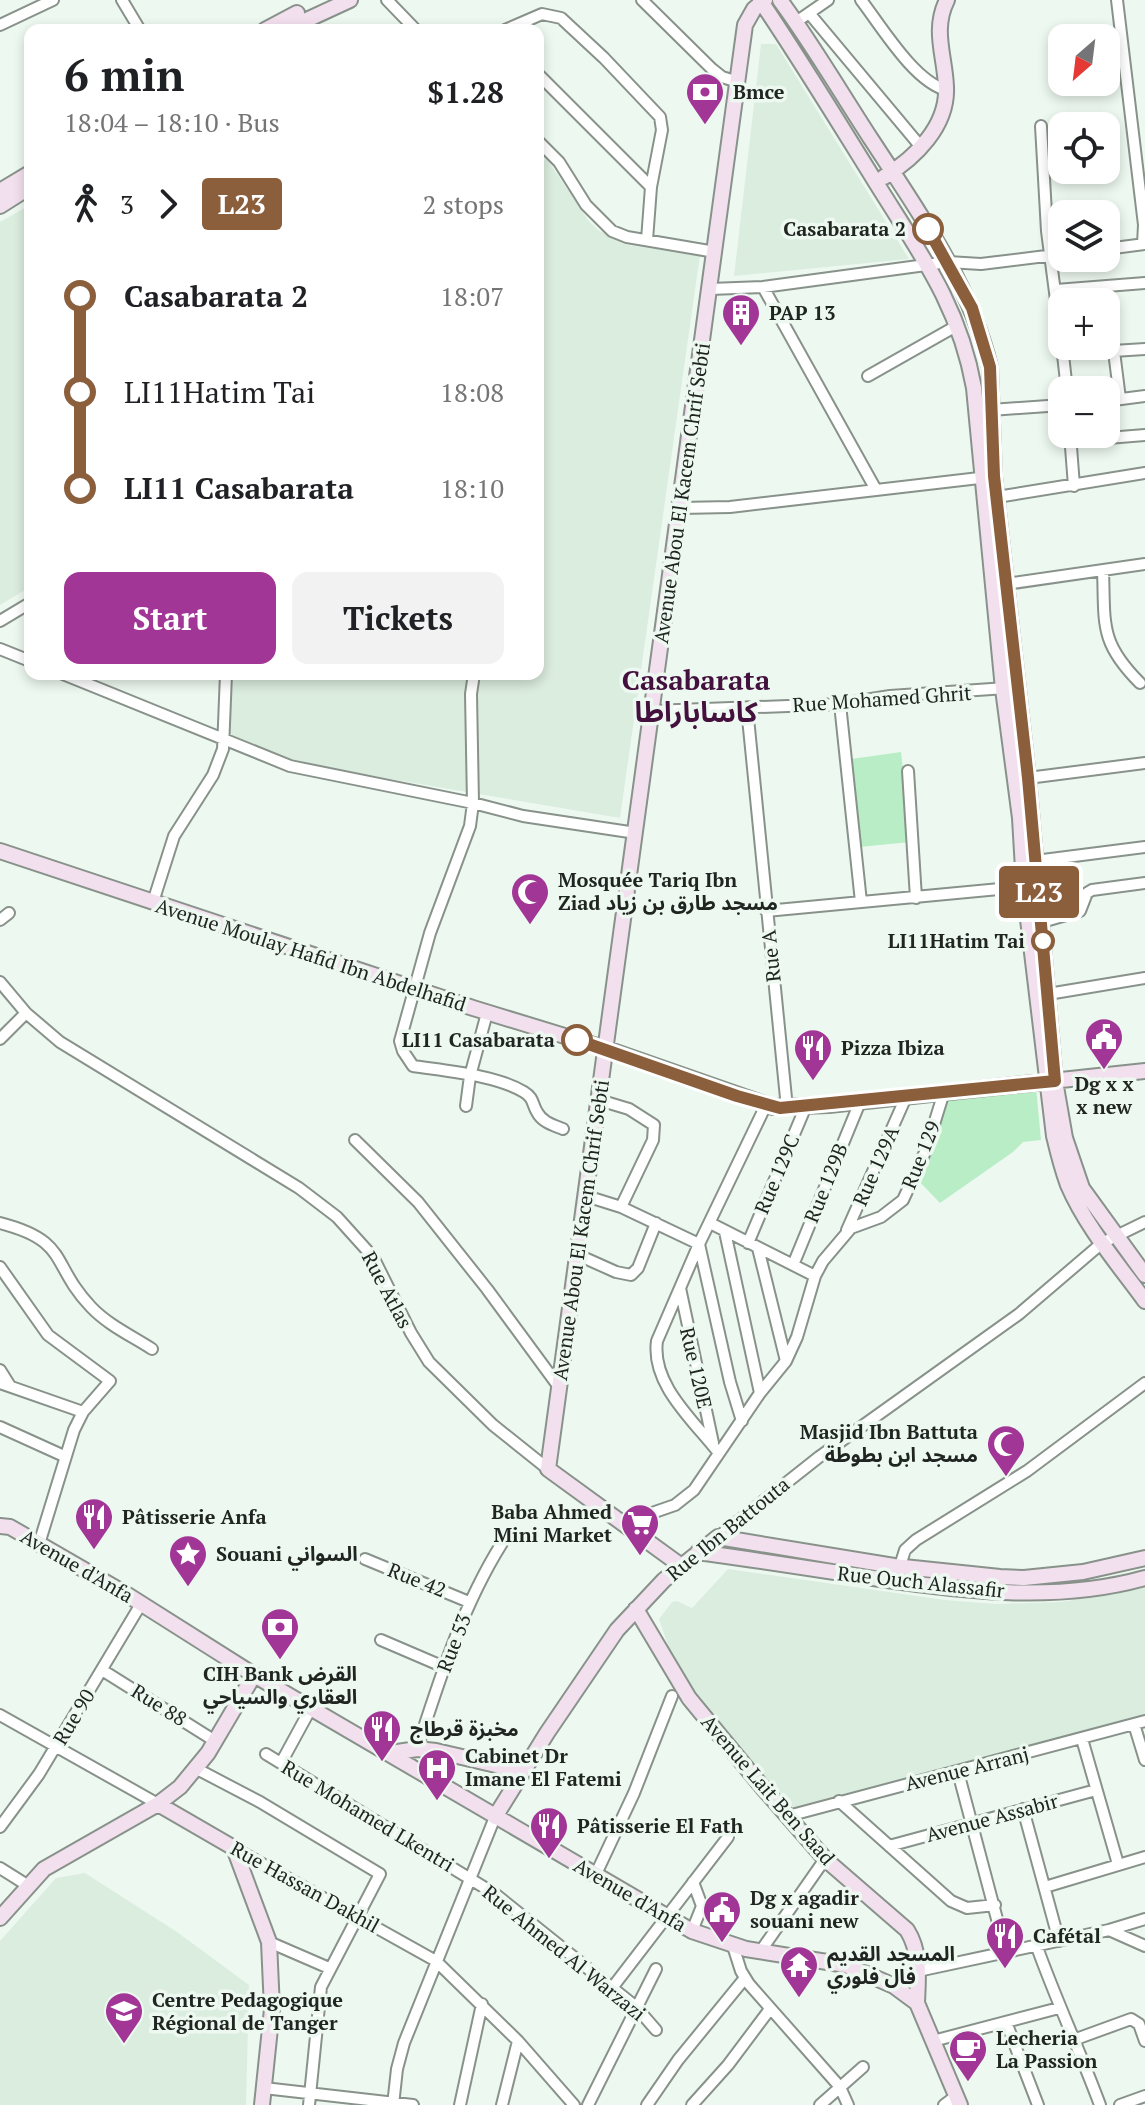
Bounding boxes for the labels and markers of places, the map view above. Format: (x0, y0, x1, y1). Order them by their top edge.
bank icon: Bmce (684, 71, 726, 126)
place label: Bmce (733, 78, 785, 105)
marker: Casabarata 2 (913, 214, 943, 244)
place label: Casabarata 2 (783, 215, 906, 242)
building icon: PAP 13 (720, 292, 762, 347)
place label: PAP 13 (769, 299, 835, 326)
place label: Mosquée Tariq Ibn Ziad مسجد طارق بن زياد (558, 866, 778, 916)
mosque icon: Mosquée Tariq Ibn Ziad مسجد طارق بن زياد (509, 871, 551, 926)
place label: LI11Hatim Tai (888, 927, 1025, 954)
marker: LI11Hatim Tai (1032, 930, 1054, 952)
public building icon: Dg x x x new (1083, 1016, 1125, 1071)
marker: LI11 Casabarata (562, 1025, 592, 1055)
place label: LI11 Casabarata (402, 1026, 555, 1053)
restaurant icon: Pizza Ibiza (792, 1027, 834, 1082)
place label: Pizza Ibiza (841, 1034, 945, 1061)
place label: Dg x x x new (1074, 1070, 1134, 1120)
place label: Masjid Ibn Battuta مسجد ابن بطوطة (800, 1418, 978, 1468)
mosque icon: Masjid Ibn Battuta مسجد ابن بطوطة (985, 1423, 1027, 1478)
restaurant icon: Pâtisserie Anfa (73, 1496, 115, 1551)
place label: Baba Ahmed Mini Market (491, 1498, 612, 1548)
supermarket icon: Baba Ahmed Mini Market (619, 1502, 661, 1557)
place label: Pâtisserie Anfa (122, 1503, 267, 1530)
place icon: Souani السواني (167, 1533, 209, 1588)
place label: Souani السواني (216, 1540, 358, 1571)
bank icon: CIH Bank القرض العقاري والسياحي (259, 1606, 301, 1661)
place label: CIH Bank القرض العقاري والسياحي (203, 1660, 357, 1714)
restaurant icon: مخبزة قرطاج (361, 1708, 403, 1763)
place label: مخبزة قرطاج (410, 1715, 519, 1744)
place label: Cabinet Dr Imane El Fatemi (465, 1742, 622, 1792)
hospital icon: Cabinet Dr Imane El Fatemi (416, 1747, 458, 1802)
restaurant icon: Pâtisserie El Fath (528, 1805, 570, 1860)
place label: Pâtisserie El Fath (577, 1812, 744, 1839)
place label: Dg x agadir souani new (750, 1884, 859, 1934)
public building icon: Dg x agadir souani new (701, 1889, 743, 1944)
restaurant icon: Cafétal (984, 1915, 1026, 1970)
place label: Cafétal (1033, 1922, 1101, 1949)
place label: المسجد القديم فال فلوري (827, 1940, 955, 1994)
temple icon: المسجد القديم فال فلوري (778, 1944, 820, 1999)
place label: Centre Pedagogique Régional de Tanger (152, 1986, 343, 2036)
school or university icon: Centre Pedagogique Régional de Tanger (103, 1990, 145, 2045)
place label: Lecheria La Passion (996, 2024, 1098, 2074)
cafe icon: Lecheria La Passion (947, 2028, 989, 2083)

